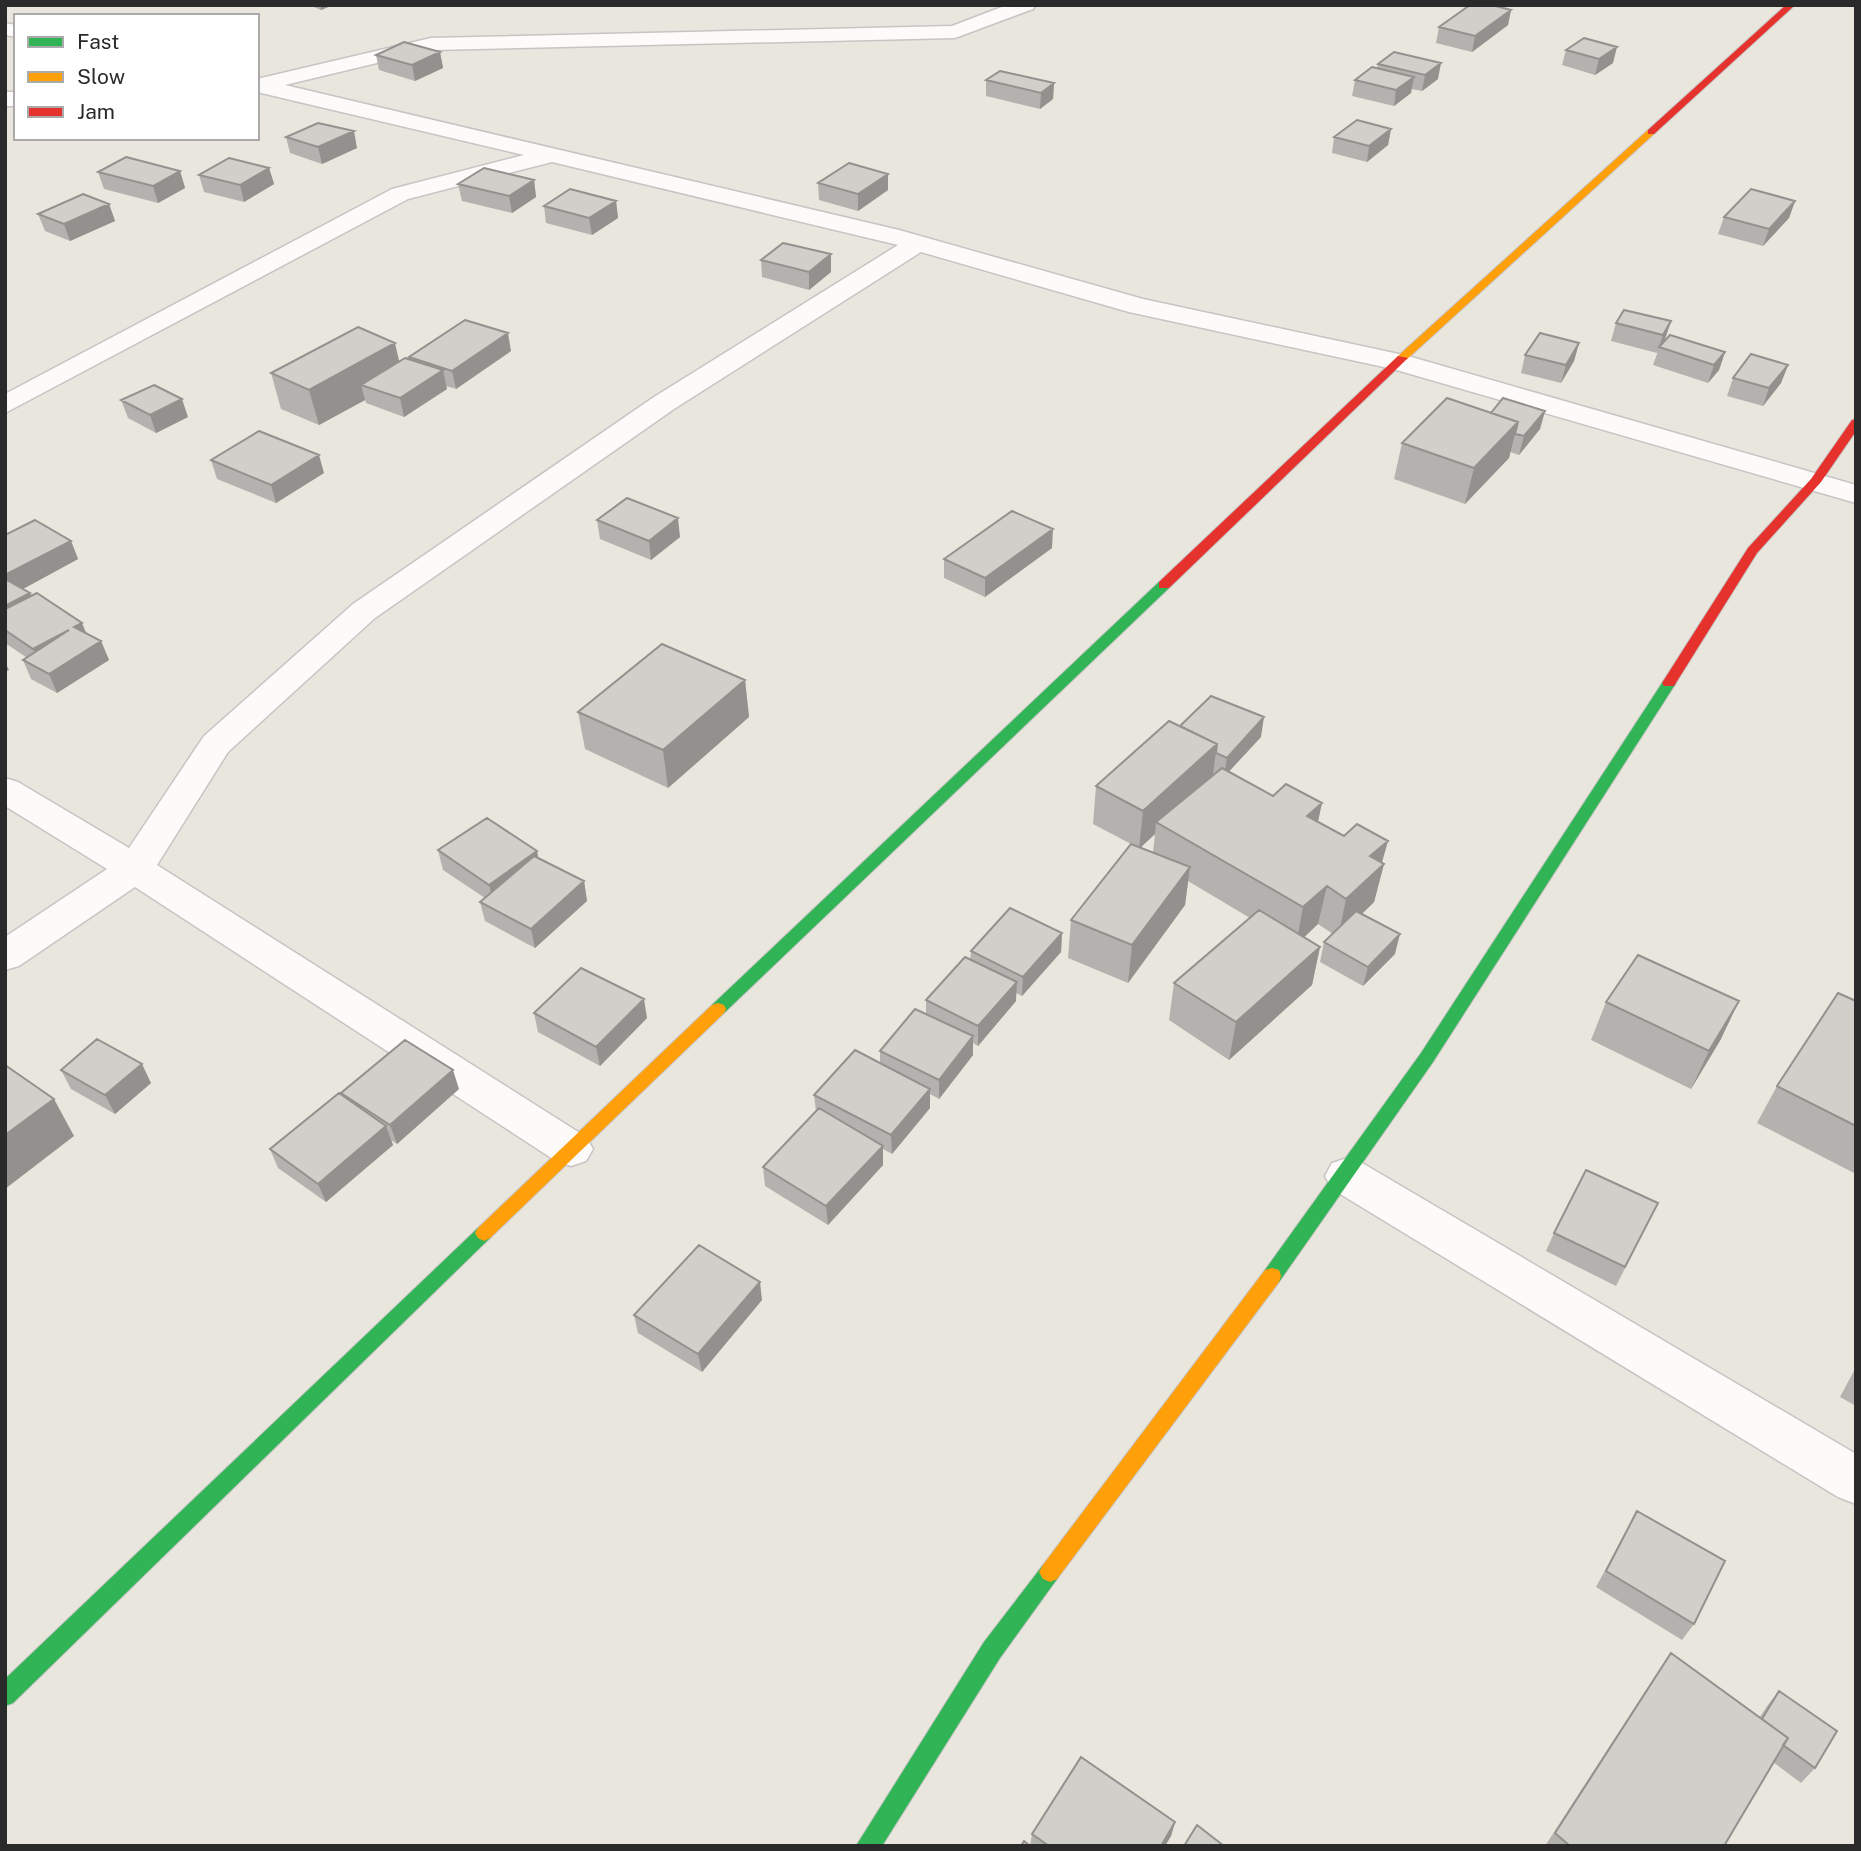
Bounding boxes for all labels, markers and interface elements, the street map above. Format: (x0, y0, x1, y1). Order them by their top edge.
legend (14, 14, 259, 140)
text: Fast (77, 29, 119, 54)
text: Slow (77, 64, 125, 89)
text: Jam (77, 99, 115, 124)

